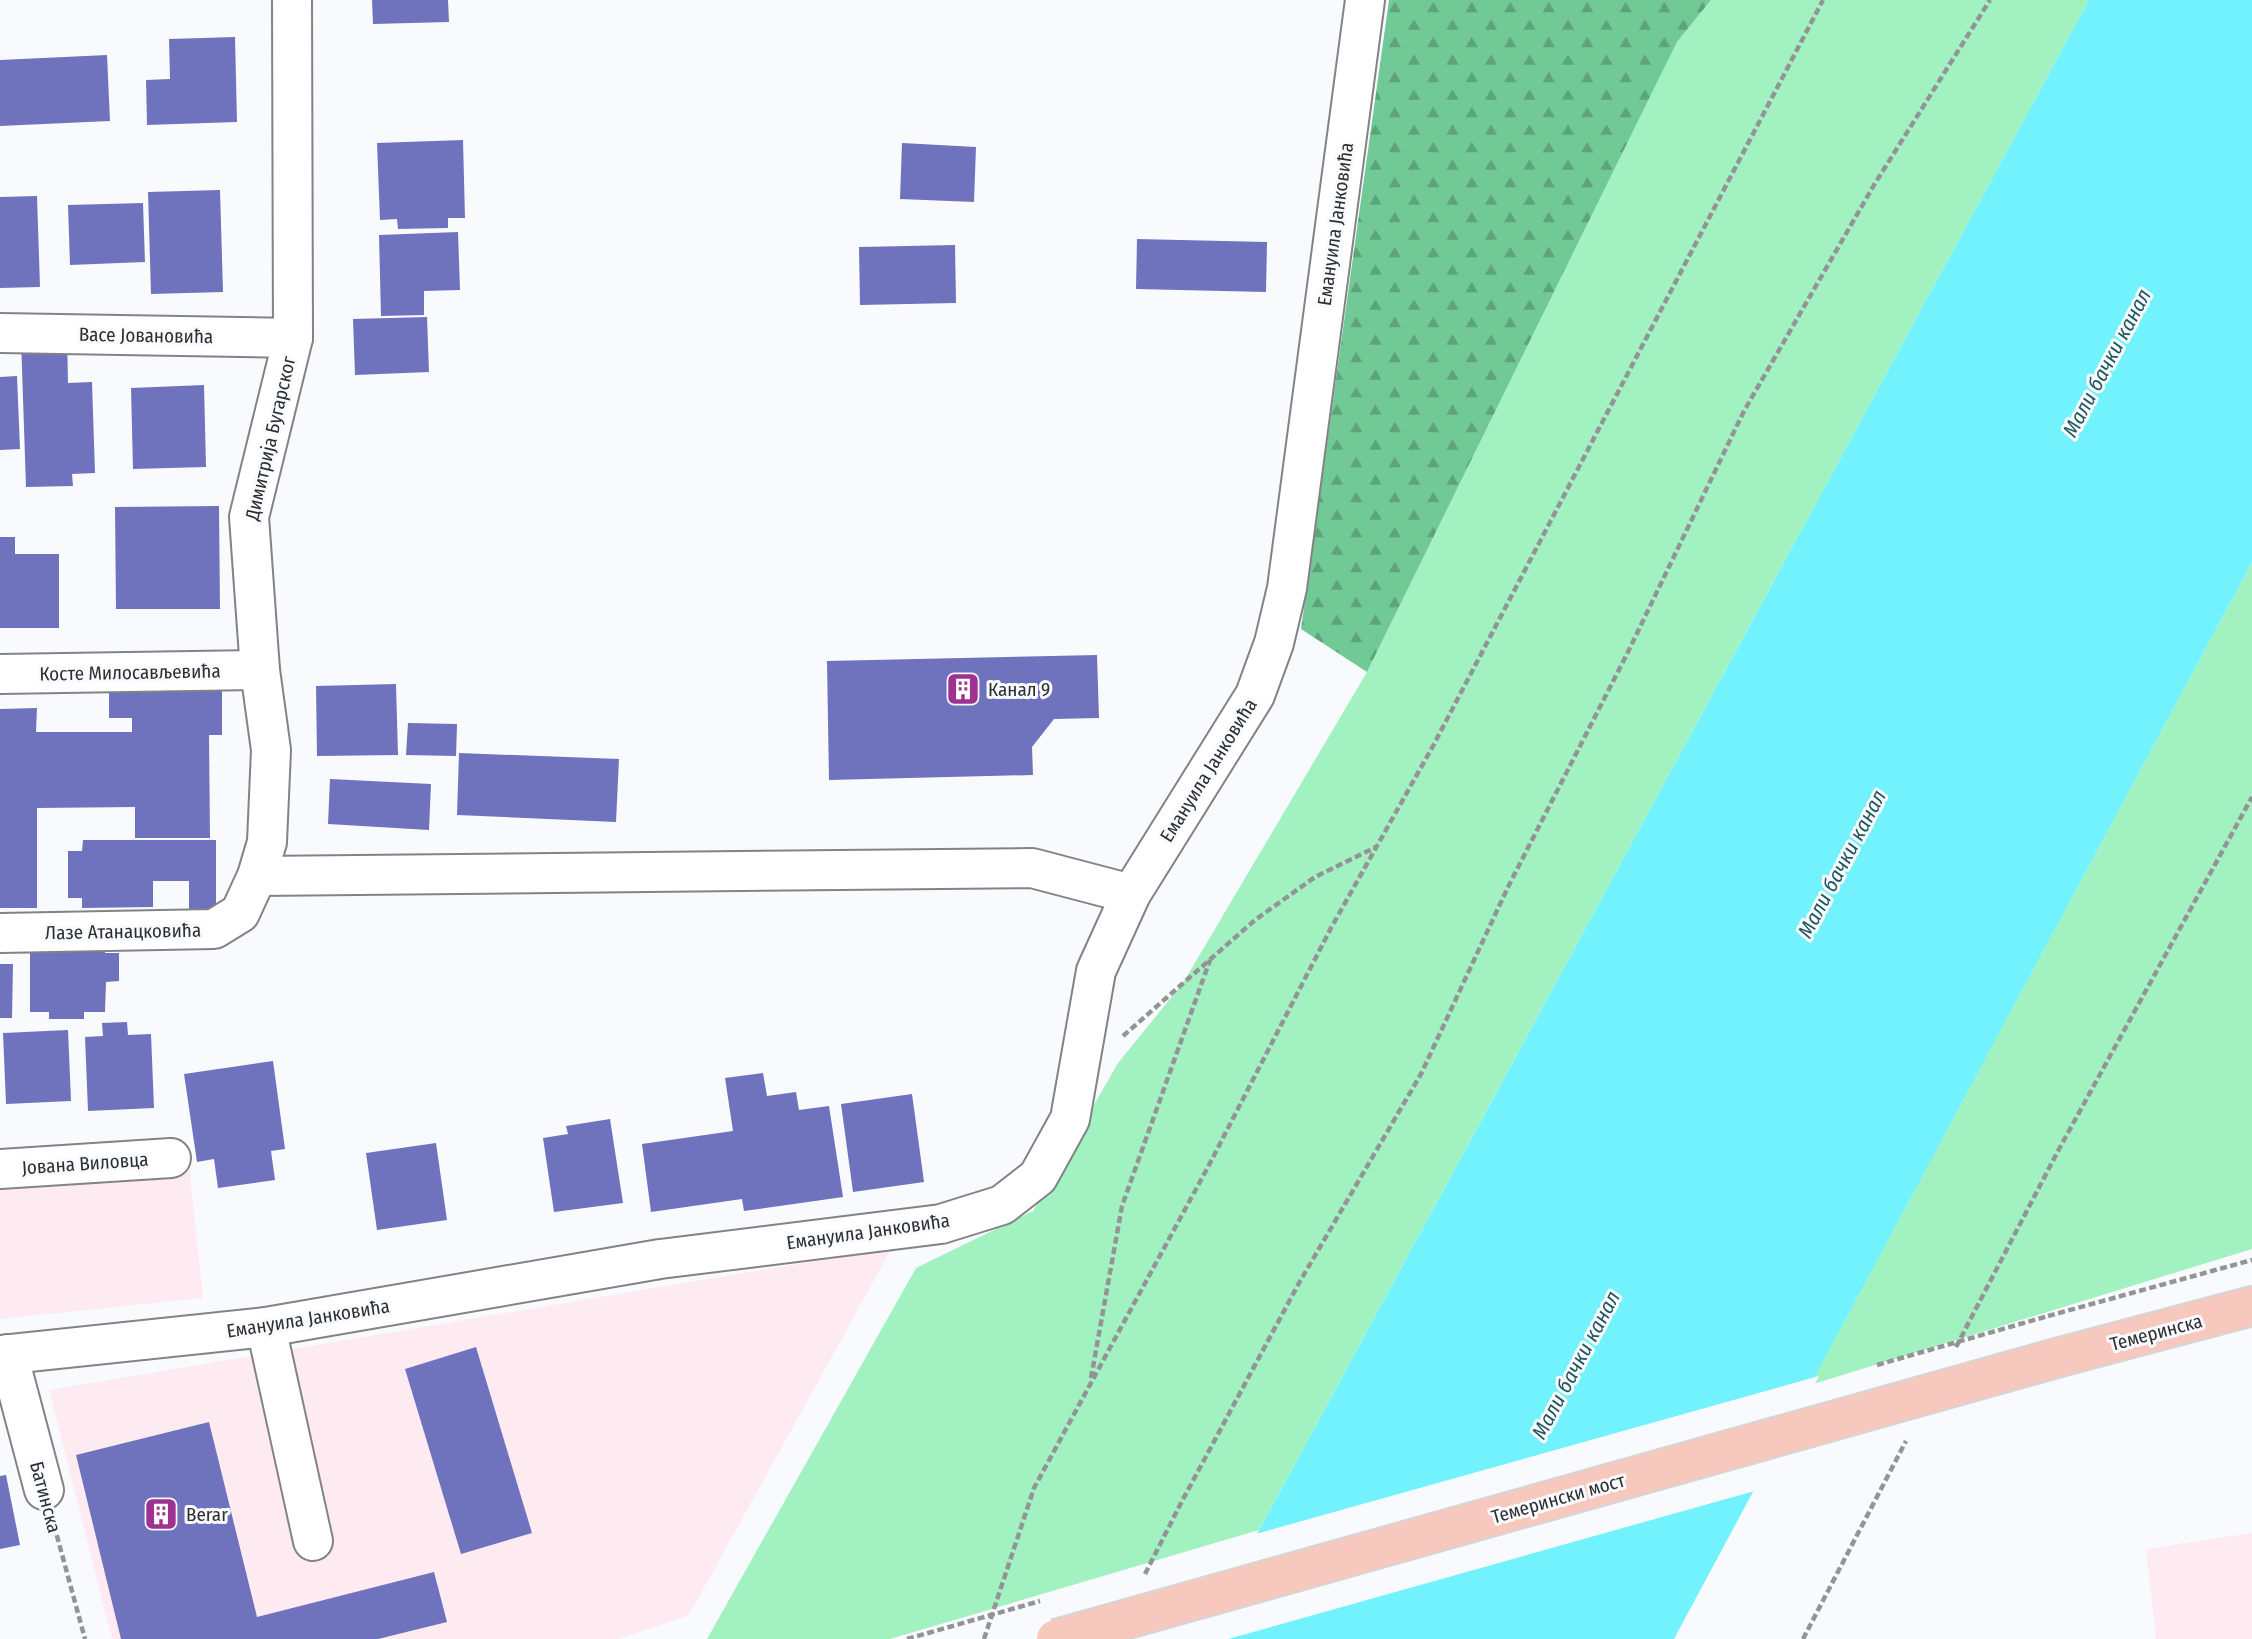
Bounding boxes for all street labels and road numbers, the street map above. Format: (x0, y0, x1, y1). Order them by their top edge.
street label: Емануила Јанковића (1313, 141, 1358, 307)
street label: Васе Јовановића (79, 323, 213, 348)
street label: Димитрија Бугарског (240, 353, 301, 523)
street label: Косте Милосављевића (39, 659, 221, 686)
street label: Емануила Јанковића (1155, 694, 1262, 846)
street label: Лазе Атанацковића (45, 919, 201, 944)
street label: Јована Виловца (21, 1148, 149, 1179)
street label: Емануила Јанковића (785, 1209, 951, 1254)
street label: Емануила Јанковића (225, 1294, 391, 1343)
street label: Темеринска (2107, 1309, 2205, 1356)
street label: Батинска (25, 1459, 66, 1535)
street label: Темерински мост (1489, 1468, 1628, 1529)

